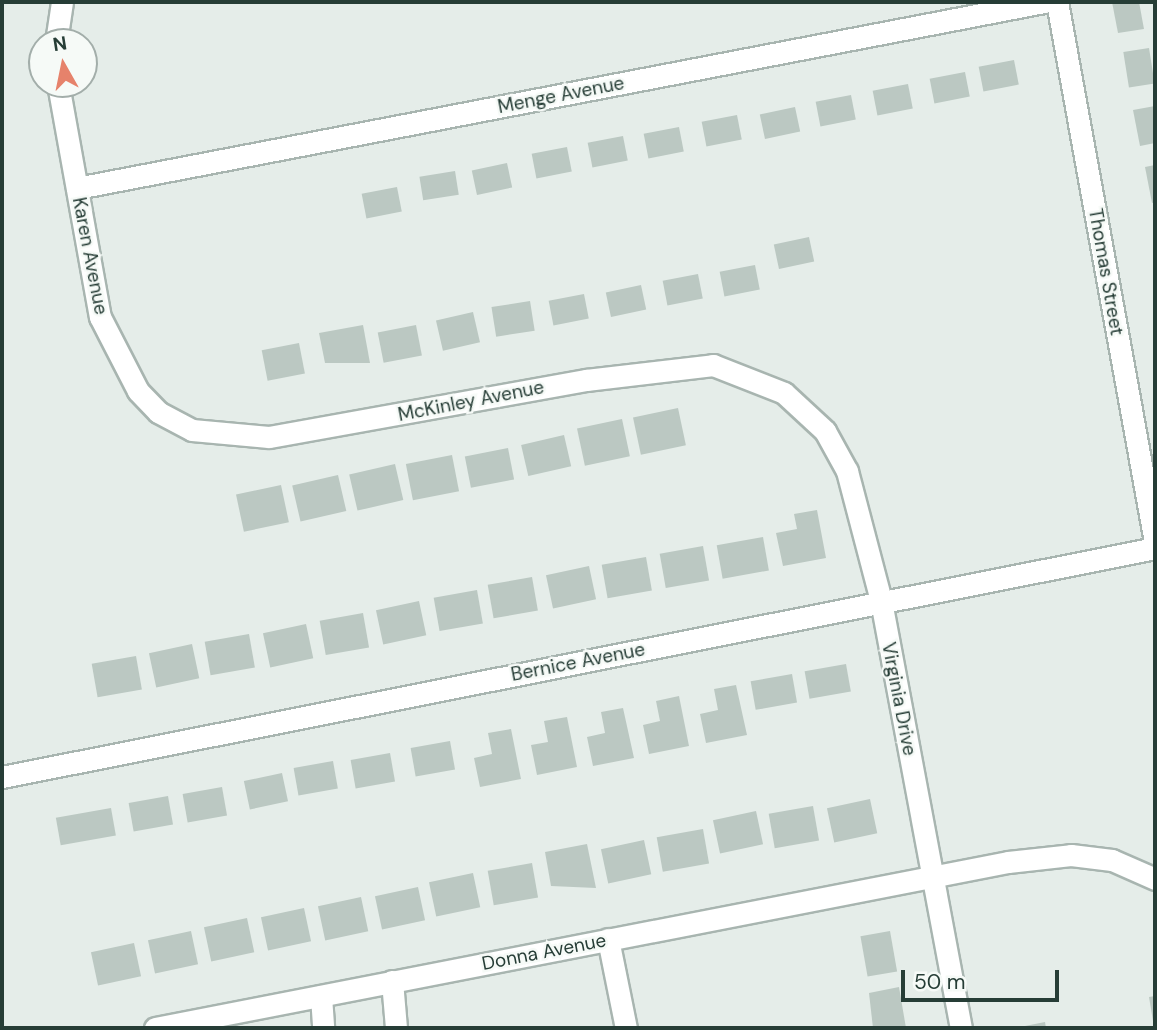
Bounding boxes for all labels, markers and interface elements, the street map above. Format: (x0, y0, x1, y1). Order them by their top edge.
north arrow (28, 28, 98, 98)
text: N (51, 30, 69, 57)
street label: Menge Avenue (496, 72, 626, 118)
street label: Karen Avenue (67, 195, 113, 317)
street label: Thomas Street (1084, 207, 1128, 337)
street label: McKinley Avenue (396, 376, 546, 426)
street label: Bernice Avenue (509, 638, 647, 686)
street label: Virginia Drive (877, 640, 921, 758)
street label: Donna Avenue (480, 929, 608, 975)
scale bar (905, 956, 1062, 1000)
text: 50 m (914, 968, 965, 996)

